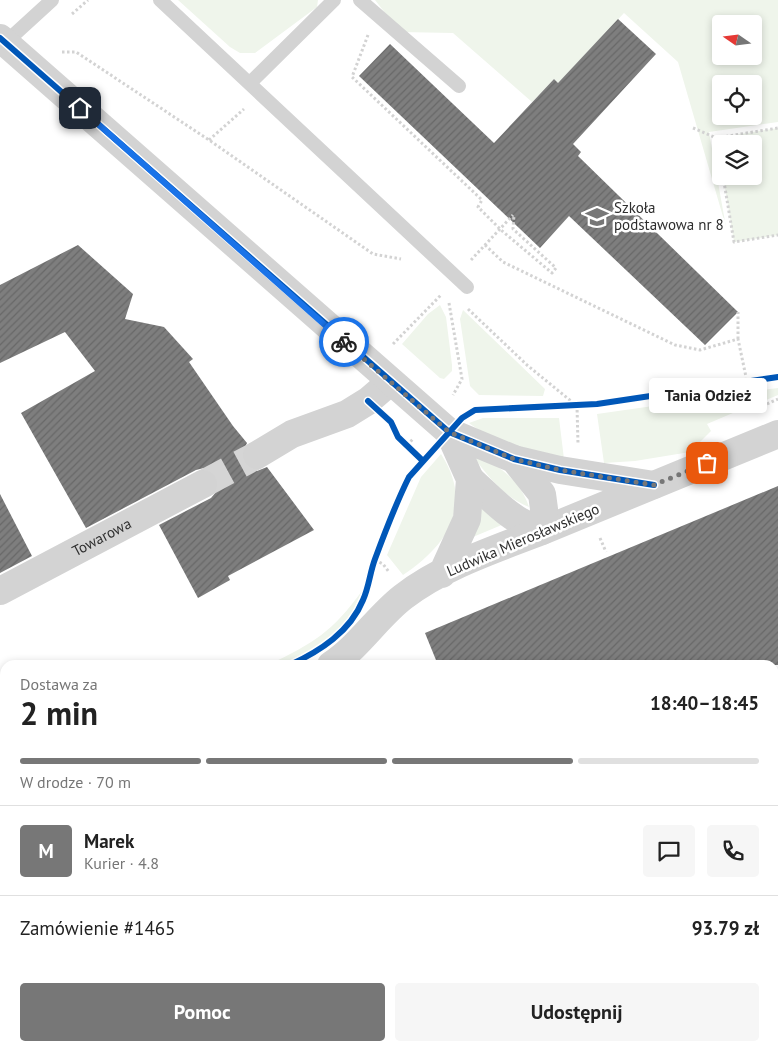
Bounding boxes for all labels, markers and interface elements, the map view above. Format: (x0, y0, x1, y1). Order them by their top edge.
north arrow (712, 15, 762, 65)
map controls (712, 15, 762, 185)
button: locate (712, 75, 762, 125)
pin (59, 87, 101, 129)
icon: home (66, 94, 94, 122)
button: layers (712, 135, 762, 185)
place label: Szkoła podstawowa nr 8 (614, 198, 724, 234)
school or university icon: Szkoła podstawowa nr 8 (584, 204, 610, 230)
courier (319, 317, 369, 367)
icon: bike (330, 328, 358, 356)
callout: Tania Odzież (648, 378, 766, 413)
text: Tania Odzież (665, 385, 751, 405)
pin (686, 442, 728, 484)
icon: bag (693, 449, 721, 477)
street label: Ludwika Mierosławskiego (444, 499, 602, 580)
street label: Towarowa (69, 514, 134, 560)
text: Dostawa za (20, 674, 98, 694)
text: 18:40–18:45 (650, 691, 759, 715)
text: 2 min (20, 692, 98, 734)
text: W drodze · 70 m (20, 772, 131, 792)
button: chat (643, 825, 695, 877)
button: phone (707, 825, 759, 877)
text: Marek (84, 829, 134, 853)
text: M (38, 839, 54, 863)
text: Kurier · 4.8 (84, 853, 159, 873)
text: Zamówienie #1465 (20, 916, 175, 940)
text: 93.79 zł (692, 916, 759, 940)
button: Pomoc (20, 983, 385, 1041)
button: Udostępnij (395, 983, 759, 1041)

